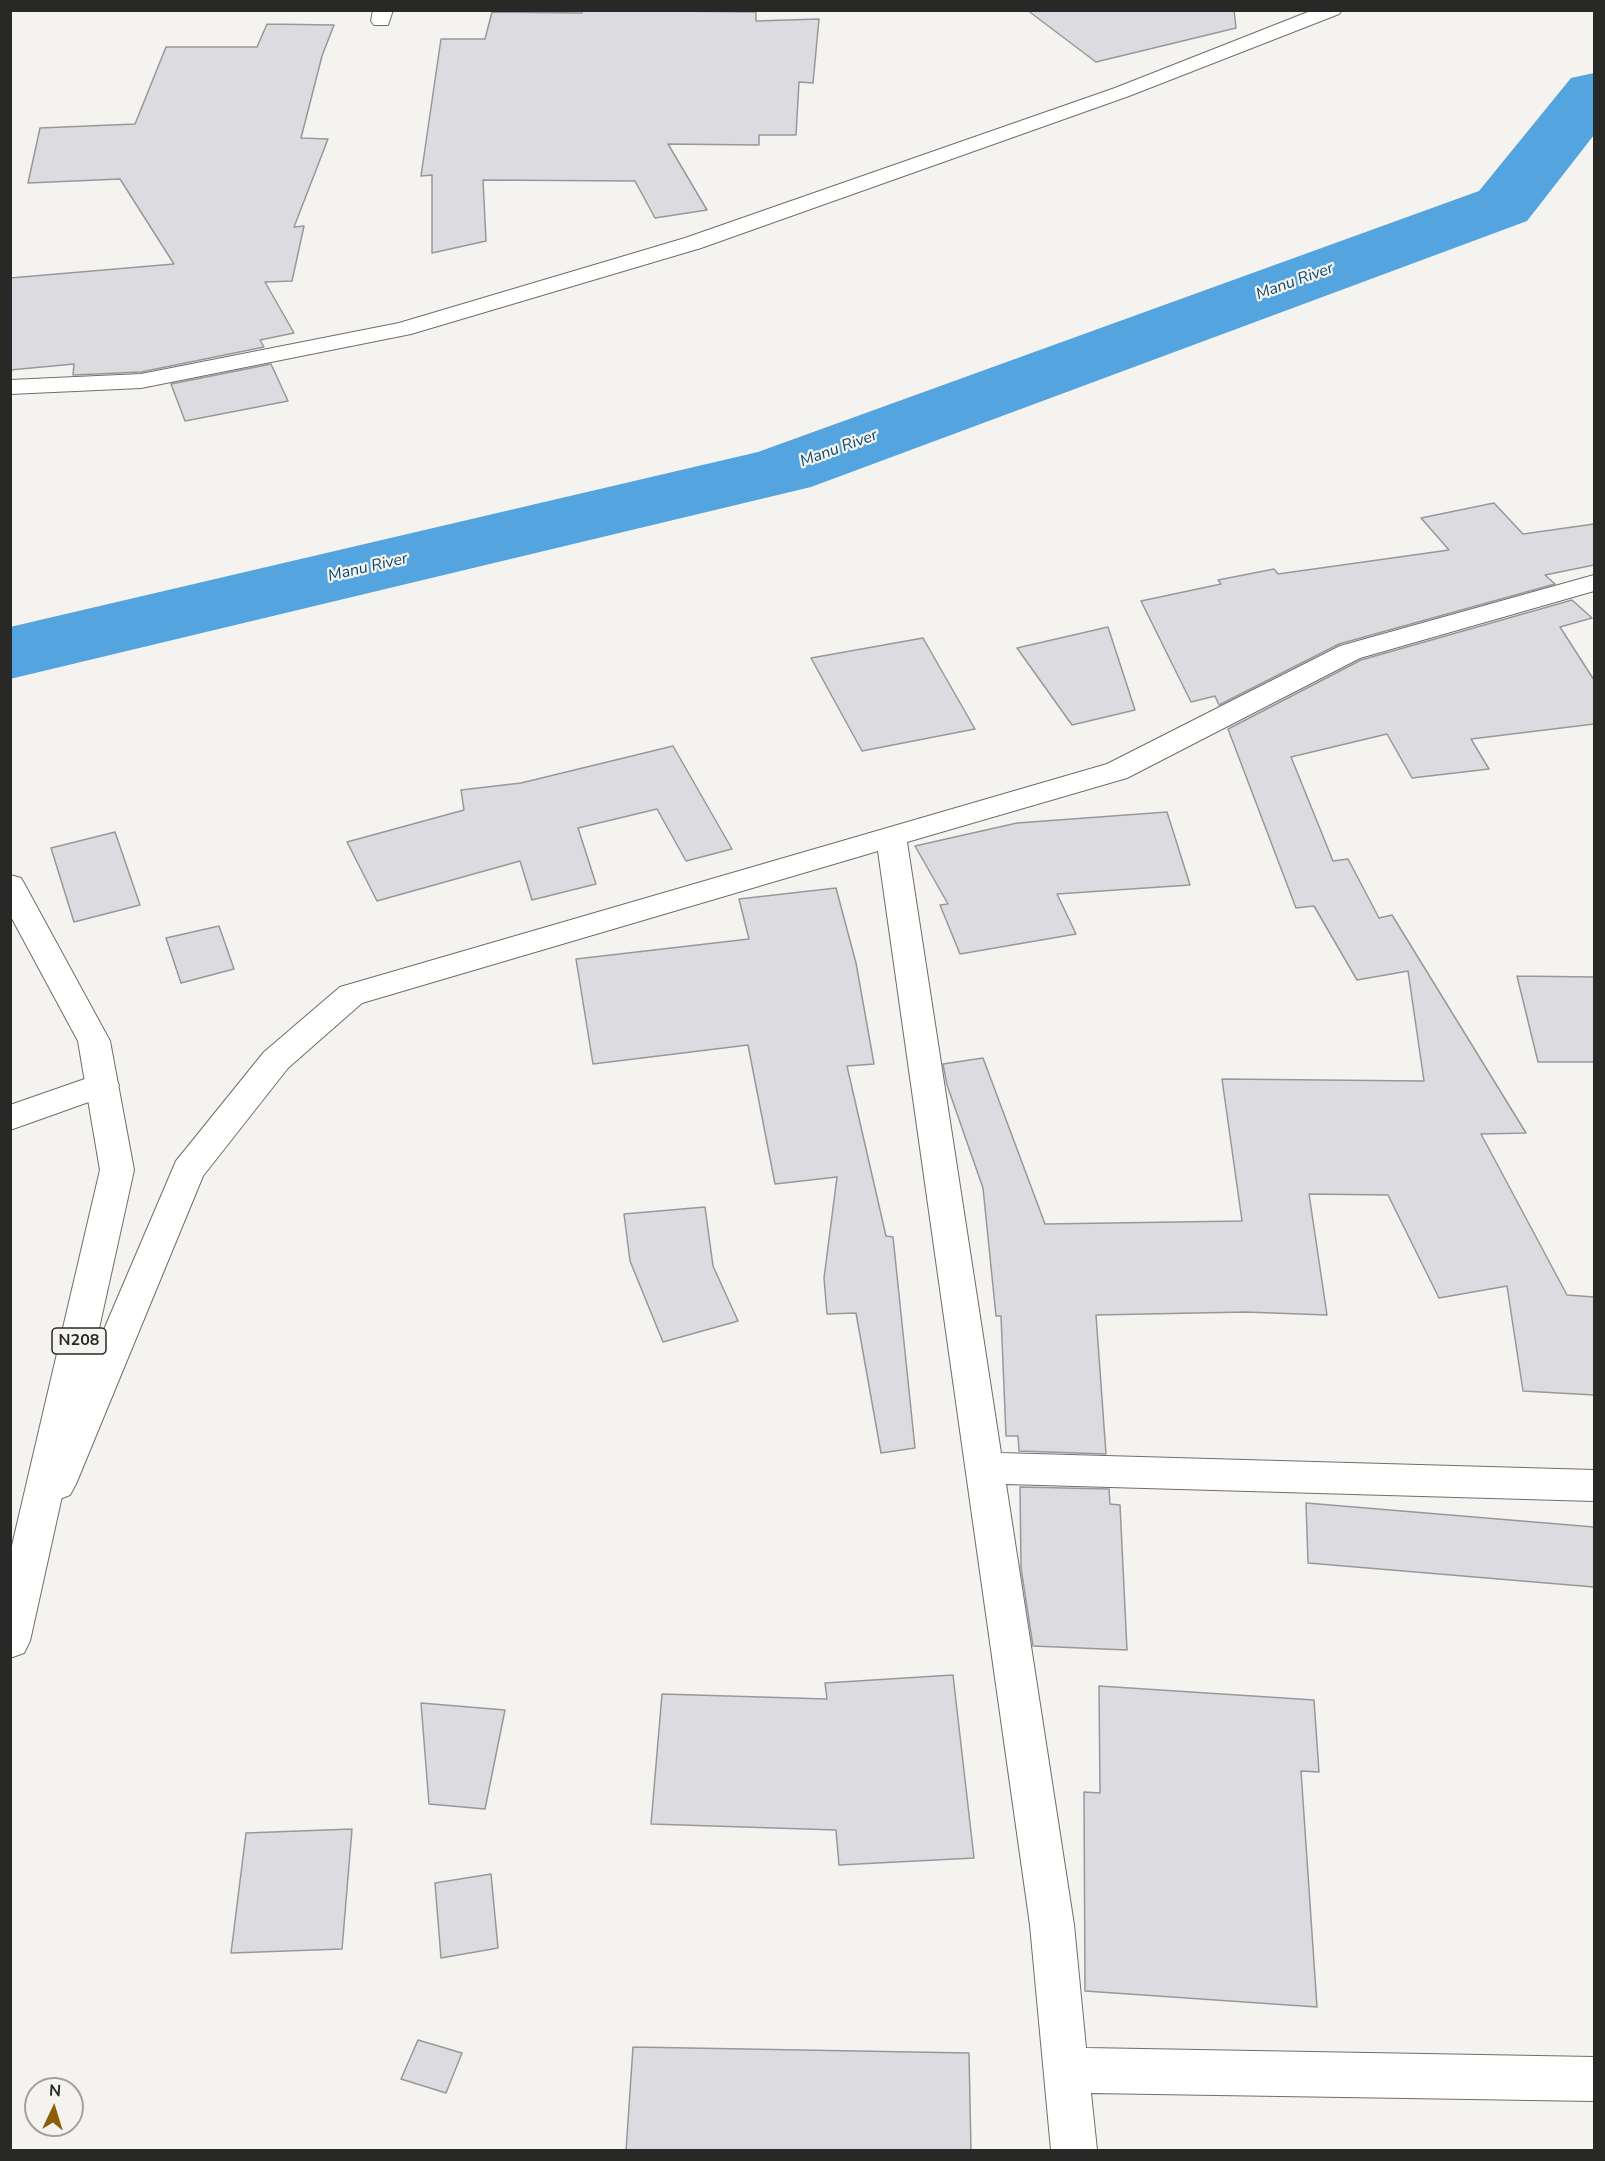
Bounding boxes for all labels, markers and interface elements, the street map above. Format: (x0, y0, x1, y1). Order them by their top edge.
water label: Manu River (1254, 259, 1336, 305)
water label: Manu River (798, 426, 880, 472)
water label: Manu River (326, 550, 410, 586)
road number: N208 (52, 1328, 106, 1354)
north arrow (24, 2077, 84, 2137)
text: N (48, 2080, 62, 2102)

